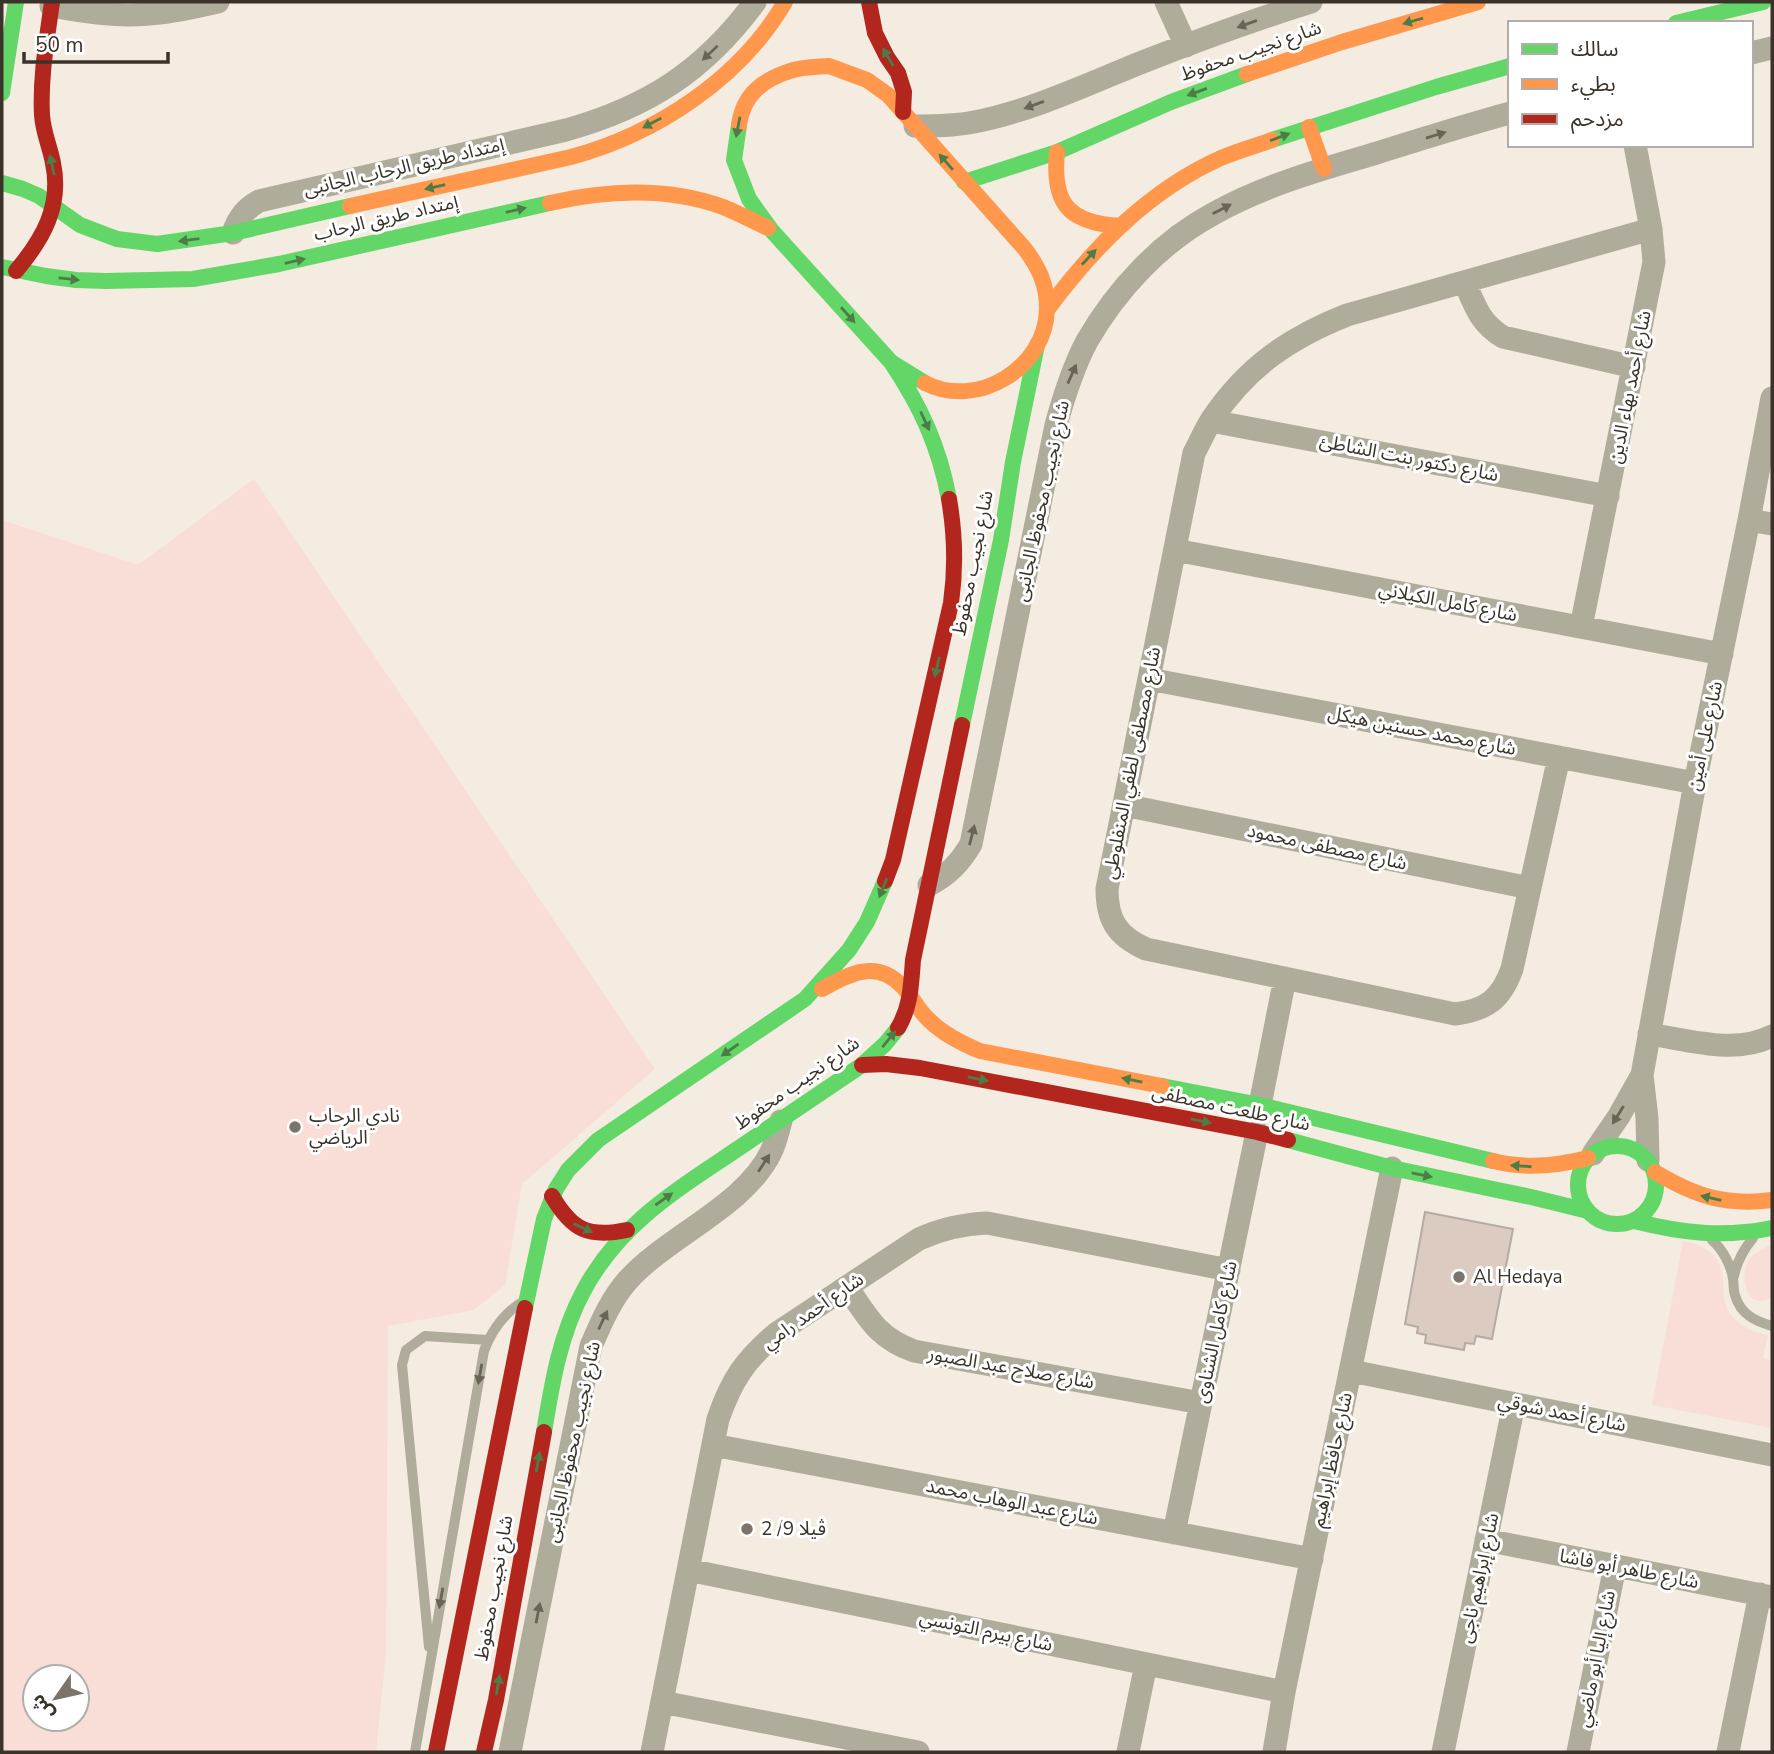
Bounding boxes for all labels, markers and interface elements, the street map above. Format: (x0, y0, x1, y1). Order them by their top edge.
street label: شارع نجيب محفوظ (1177, 15, 1325, 87)
one-way arrow (1402, 17, 1423, 27)
one-way arrow (1236, 18, 1257, 29)
scale bar (24, 21, 168, 65)
legend (1508, 21, 1753, 147)
text: 50 m (35, 31, 84, 59)
text: سالك (1571, 35, 1618, 63)
one-way arrow (701, 45, 719, 61)
one-way arrow (882, 47, 894, 66)
text: بطيء (1571, 70, 1616, 100)
one-way arrow (1186, 87, 1207, 98)
one-way arrow (1023, 99, 1044, 110)
text: مزدحم (1571, 105, 1624, 134)
one-way arrow (733, 116, 744, 138)
one-way arrow (642, 117, 662, 129)
one-way arrow (1426, 129, 1447, 139)
street label: إمتداد طريق الرحاب الجانبى (301, 131, 508, 203)
one-way arrow (1269, 132, 1290, 143)
one-way arrow (938, 153, 954, 171)
one-way arrow (47, 154, 58, 176)
one-way arrow (424, 182, 446, 193)
street label: إمتداد طريق الرحاب (311, 189, 462, 247)
one-way arrow (505, 204, 527, 215)
one-way arrow (1212, 204, 1232, 215)
one-way arrow (178, 235, 200, 246)
one-way arrow (1081, 249, 1097, 266)
one-way arrow (284, 255, 306, 266)
one-way arrow (58, 273, 80, 284)
one-way arrow (840, 306, 855, 323)
street label: شارع أحمد بهاء الدين (1602, 308, 1658, 466)
one-way arrow (1066, 364, 1078, 384)
street label: شارع نجيب محفوظ الجانبى (1008, 398, 1076, 604)
one-way arrow (920, 411, 931, 431)
street label: شارع دكتور بنت الشاطئ (1317, 428, 1501, 488)
street label: شارع نجيب محفوظ (946, 488, 1000, 638)
street label: شارع كامل الكيلاني (1376, 576, 1520, 630)
street label: شارع مصطفى لطفي المنفلوطي (1097, 645, 1169, 882)
one-way arrow (931, 656, 942, 678)
street label: شارع على أمين (1681, 679, 1729, 793)
street label: شارع محمد حسنين هيكل (1326, 700, 1518, 762)
street label: شارع مصطفى محمود (1245, 817, 1409, 877)
one-way arrow (967, 824, 978, 846)
one-way arrow (877, 877, 888, 898)
street label: شارع نجيب محفوظ (729, 1030, 865, 1136)
one-way arrow (881, 1031, 896, 1049)
one-way arrow (721, 1043, 739, 1057)
one-way arrow (967, 1074, 989, 1085)
one-way arrow (1120, 1075, 1142, 1086)
street label: شارع طلعت مصطفى (1150, 1079, 1312, 1137)
place label: نادي الرحاب الرياضي (309, 1103, 400, 1152)
one-way arrow (1612, 1106, 1625, 1125)
one-way arrow (1190, 1116, 1212, 1127)
marker: نادي الرحاب الرياضي (287, 1119, 303, 1135)
one-way arrow (757, 1154, 770, 1173)
one-way arrow (1510, 1160, 1532, 1171)
one-way arrow (1411, 1169, 1433, 1180)
one-way arrow (655, 1192, 673, 1206)
one-way arrow (1700, 1192, 1722, 1203)
one-way arrow (573, 1222, 593, 1234)
street label: شارع كامل الشناوى (1188, 1259, 1244, 1405)
place label: Al Hedaya (1473, 1264, 1563, 1290)
street label: شارع أحمد رامي (757, 1266, 870, 1357)
marker: Al Hedaya (1451, 1269, 1467, 1285)
one-way arrow (597, 1310, 609, 1330)
street label: شارع نجيب محفوظ الجانبى (539, 1339, 607, 1545)
street label: شارع صلاح عبد الصبور (925, 1340, 1096, 1395)
one-way arrow (474, 1363, 485, 1385)
street label: شارع أحمد شوقي (1495, 1388, 1628, 1440)
street label: شارع حافظ إبراهيم (1305, 1390, 1360, 1530)
one-way arrow (533, 1450, 544, 1472)
street label: شارع عبد الوهاب محمد (924, 1473, 1100, 1531)
street label: شارع إبراهيم ناجى (1453, 1511, 1506, 1646)
street label: شارع نجيب محفوظ (468, 1513, 520, 1663)
place label: ڤيلا 9/ 2 (761, 1516, 826, 1542)
marker: ڤيلا 9/ 2 (739, 1521, 755, 1537)
street label: شارع طاهر أبو فاشا (1557, 1543, 1701, 1595)
one-way arrow (435, 1587, 446, 1609)
street label: شارع إليا أبو ماضي (1570, 1588, 1623, 1730)
one-way arrow (532, 1602, 543, 1624)
street label: شارع بيرم التونسي (917, 1604, 1055, 1659)
north arrow (21, 1663, 91, 1733)
one-way arrow (493, 1674, 504, 1696)
text: ش (25, 1689, 61, 1725)

